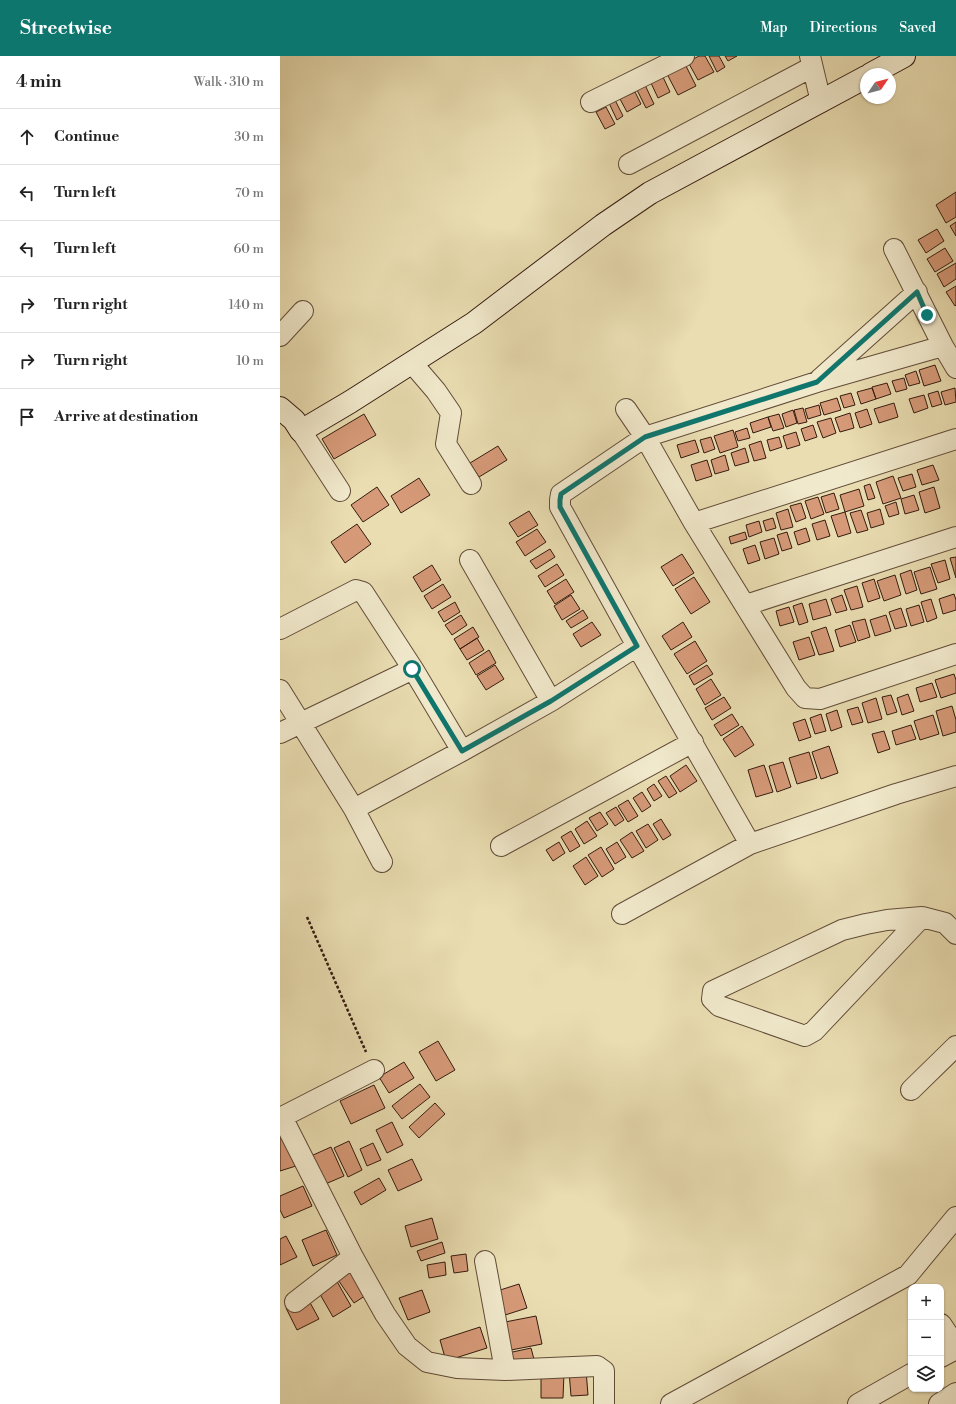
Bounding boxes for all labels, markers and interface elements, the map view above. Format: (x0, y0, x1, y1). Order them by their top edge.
text: Streetwise (20, 16, 112, 40)
text: Map (760, 19, 788, 37)
text: Directions (810, 19, 877, 37)
text: Saved (899, 19, 936, 37)
north arrow (860, 68, 896, 104)
text: 4 min (16, 71, 61, 93)
text: Walk · 310 m (194, 74, 264, 90)
icon: ahead (16, 126, 38, 148)
text: Continue (54, 127, 119, 146)
text: 30 m (234, 129, 264, 145)
icon: left (16, 182, 38, 204)
text: Turn left (54, 183, 116, 202)
text: 70 m (235, 185, 264, 201)
icon: left (16, 238, 38, 260)
text: Turn left (54, 239, 116, 258)
text: 60 m (233, 241, 264, 257)
icon: right (16, 294, 38, 316)
text: Turn right (54, 295, 128, 314)
text: 140 m (228, 297, 264, 313)
route end (918, 306, 936, 324)
icon: right (16, 350, 38, 372)
text: Turn right (54, 351, 128, 370)
text: 10 m (236, 353, 264, 369)
icon: arrive (16, 406, 38, 428)
text: Arrive at destination (54, 407, 198, 426)
route start (403, 660, 421, 678)
map controls (908, 1284, 944, 1392)
button: + (908, 1284, 944, 1320)
button: − (908, 1320, 944, 1356)
button: layers (908, 1356, 944, 1392)

